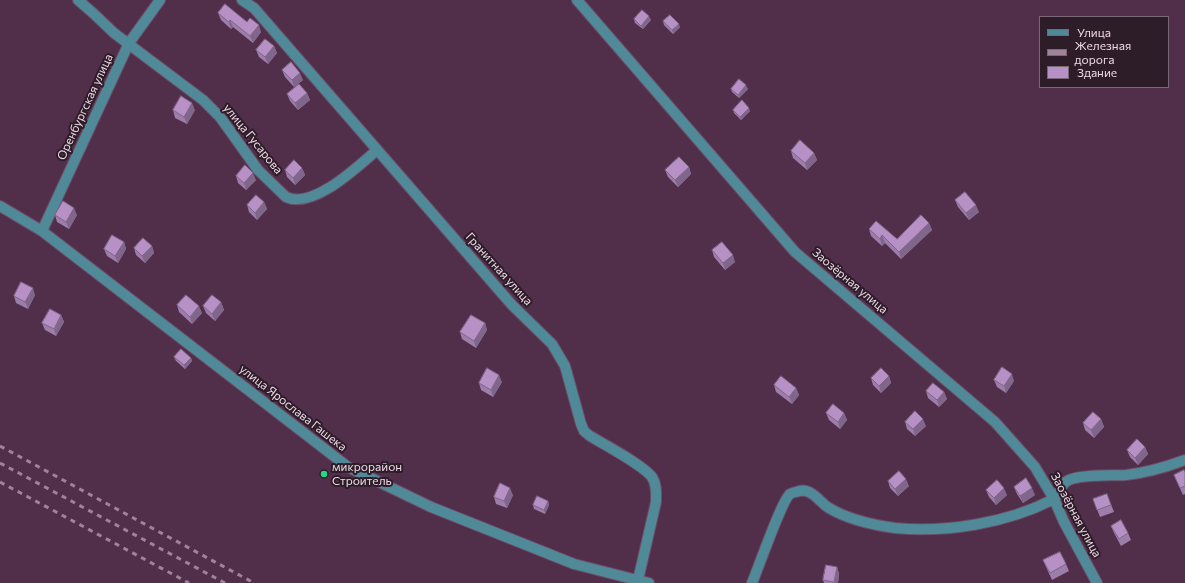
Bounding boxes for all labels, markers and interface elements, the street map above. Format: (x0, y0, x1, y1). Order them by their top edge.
legend (1039, 16, 1169, 88)
text: Улица (1077, 25, 1111, 39)
text: Железная дорога (1075, 38, 1131, 66)
street label: Оренбургская улица (54, 52, 116, 162)
text: Здание (1077, 65, 1117, 79)
street label: улица Гусарова (220, 101, 286, 177)
street label: Гранитная улица (463, 230, 535, 308)
street label: Заозёрная улица (809, 245, 891, 317)
street label: улица Ярослава Гашека (236, 362, 350, 454)
place label: микрорайон Строитель (332, 460, 402, 488)
marker: микрорайон Строитель (319, 469, 329, 479)
street label: Заозёрная улица (1048, 470, 1104, 560)

